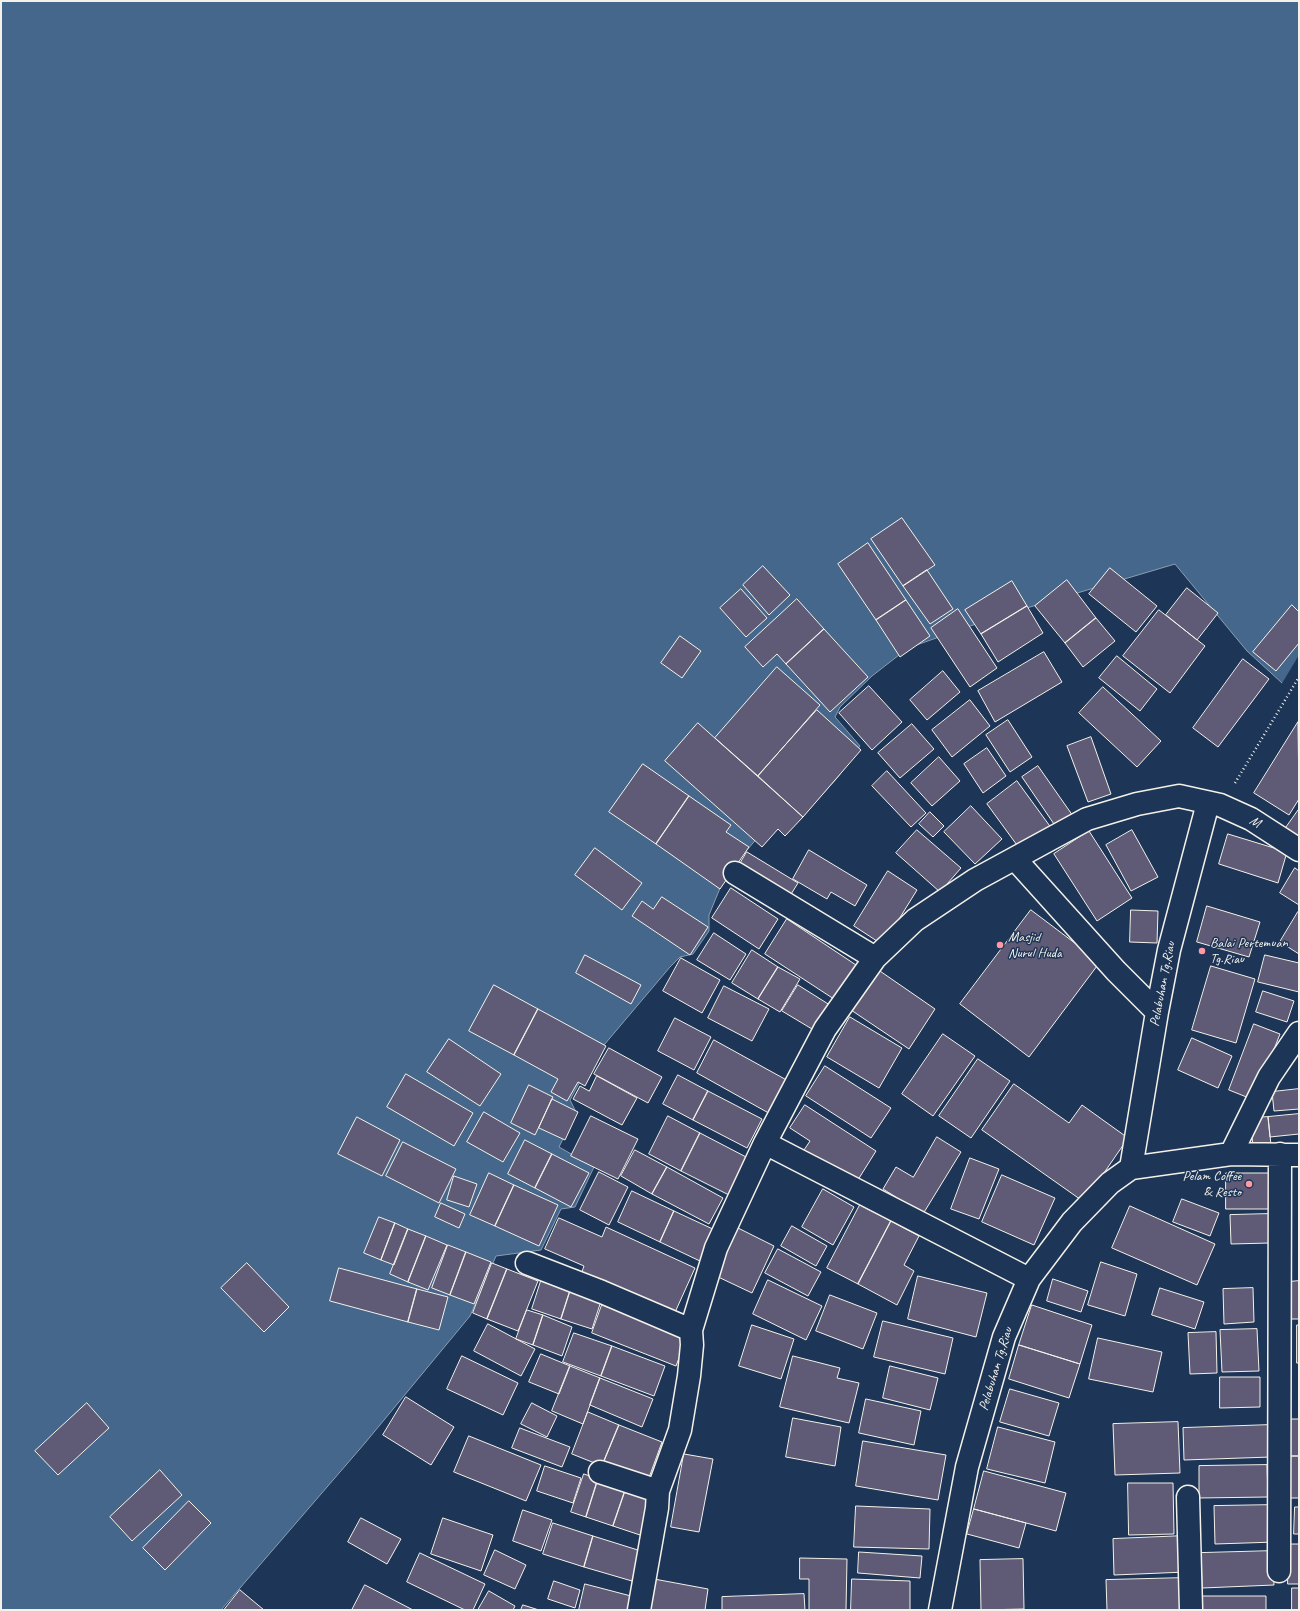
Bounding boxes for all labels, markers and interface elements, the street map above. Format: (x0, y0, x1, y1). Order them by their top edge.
street label: M (1246, 812, 1264, 832)
place label: Masjid Nurul Huda (1008, 929, 1062, 962)
place label: Balai Pertemuan Tg.Riau (1210, 935, 1288, 968)
marker: Masjid Nurul Huda (995, 940, 1005, 950)
street label: Pelabuhan Tg.Riau (1147, 940, 1179, 1028)
marker: Balai Pertemuan Tg.Riau (1197, 946, 1207, 956)
place label: Pelam Coffee & Resto (1183, 1168, 1241, 1200)
marker: Pelam Coffee & Resto (1244, 1179, 1254, 1189)
street label: Pelabuhan Tg.Riau (975, 1325, 1017, 1413)

